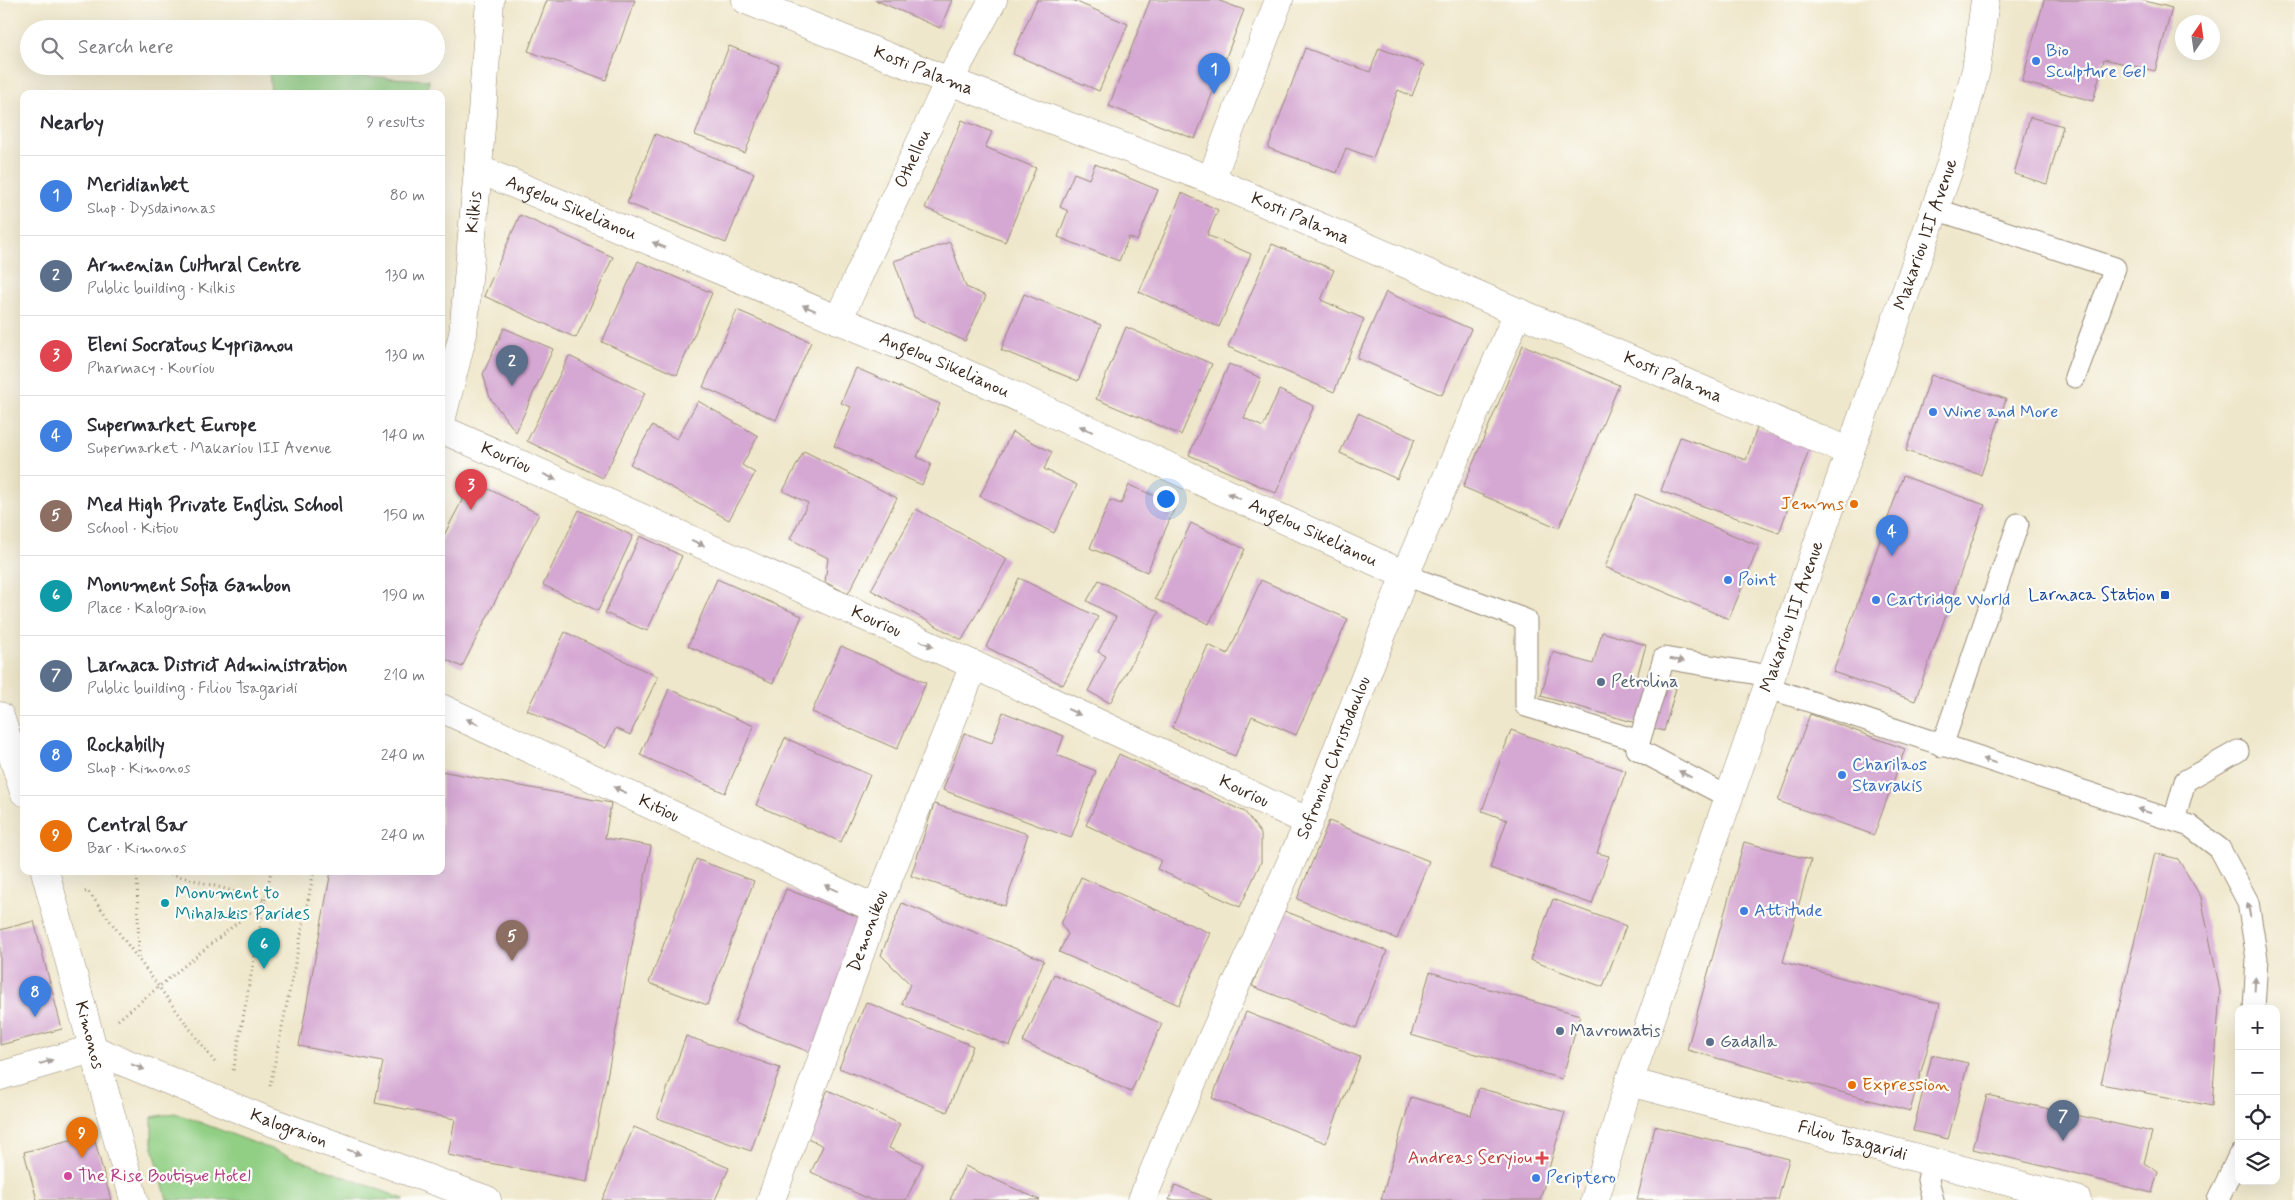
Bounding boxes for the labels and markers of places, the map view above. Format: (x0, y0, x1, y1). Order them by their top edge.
place label: Bio Sculpture Gel (2046, 39, 2146, 84)
pin: 1 (1198, 53, 1230, 94)
marker: Bio Sculpture Gel (2030, 55, 2042, 67)
pin: 2 (496, 345, 528, 386)
place label: Wine and More (1943, 400, 2058, 424)
marker: Wine and More (1927, 406, 1939, 418)
pin: 3 (455, 469, 487, 510)
place label: Jemms (1780, 492, 1844, 516)
marker: Jemms (1848, 498, 1860, 510)
pin: 4 (1876, 515, 1908, 556)
place label: Point (1738, 568, 1777, 592)
marker: Point (1722, 574, 1734, 586)
place label: Larnaca Station (2028, 583, 2155, 607)
place label: Cartridge World (1886, 588, 2010, 613)
marker: Larnaca Station (2159, 589, 2171, 601)
marker: Cartridge World (1870, 594, 1882, 606)
place label: Petrolina (1611, 670, 1679, 694)
marker: Petrolina (1595, 676, 1607, 688)
place label: Charilaos Stavrakis (1852, 753, 1927, 798)
marker: Charilaos Stavrakis (1836, 769, 1848, 781)
place label: Monument to Mihalakis Parides (175, 881, 310, 926)
marker: Monument to Mihalakis Parides (159, 897, 171, 909)
place label: Attitude (1754, 899, 1823, 923)
marker: Attitude (1738, 905, 1750, 917)
pin: 5 (496, 920, 528, 961)
pin: 6 (248, 928, 280, 969)
pin: 8 (19, 976, 51, 1017)
place label: Mavromatis (1570, 1019, 1661, 1043)
marker: Mavromatis (1554, 1025, 1566, 1037)
place label: Gadalla (1720, 1030, 1777, 1054)
marker: Gadalla (1704, 1036, 1716, 1048)
place label: Expression (1862, 1073, 1949, 1097)
marker: Expression (1846, 1079, 1858, 1091)
pin: 7 (2047, 1100, 2079, 1141)
pin: 9 (66, 1117, 98, 1158)
place label: Andreas Seryiou (1408, 1146, 1532, 1170)
marker: Andreas Seryiou (1536, 1152, 1548, 1164)
place label: The Rise Boutique Hotel (78, 1164, 251, 1188)
place label: Periptero (1546, 1166, 1616, 1190)
marker: The Rise Boutique Hotel (62, 1170, 74, 1182)
marker: Periptero (1530, 1172, 1542, 1184)

